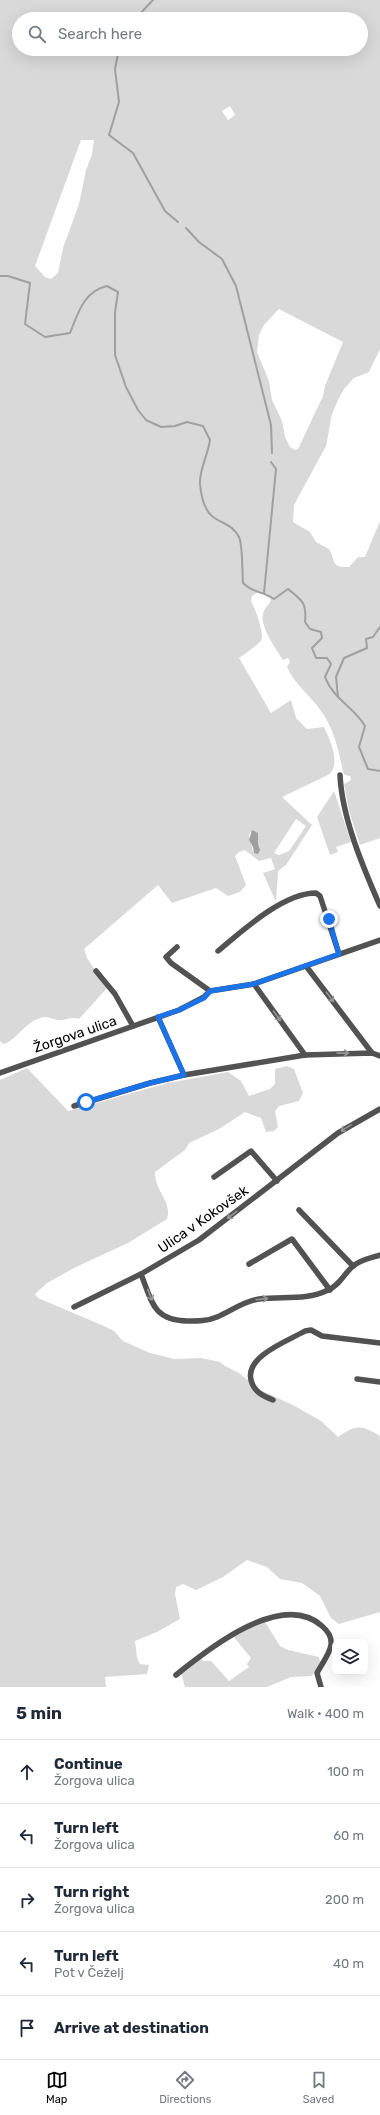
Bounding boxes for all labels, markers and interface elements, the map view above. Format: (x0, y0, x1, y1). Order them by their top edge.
search box (12, 12, 368, 56)
icon: search (26, 23, 48, 45)
text: Search here (58, 25, 142, 43)
route end (320, 910, 338, 928)
one-way arrow (326, 992, 334, 1003)
one-way arrow (273, 1010, 281, 1021)
street label: Žorgova ulica (31, 1011, 119, 1057)
one-way arrow (336, 1050, 349, 1057)
route start (77, 1093, 95, 1111)
one-way arrow (341, 1124, 352, 1132)
street label: Ulica v Kokovšek (155, 1181, 252, 1257)
one-way arrow (226, 1211, 237, 1220)
one-way arrow (146, 1288, 154, 1300)
one-way arrow (255, 1295, 268, 1303)
map controls (332, 1639, 368, 1675)
button: layers (332, 1639, 368, 1675)
text: 5 min (16, 1703, 62, 1723)
text: Walk · 400 m (287, 1706, 364, 1721)
text: Continue (54, 1755, 123, 1773)
icon: ahead (16, 1761, 38, 1783)
text: 100 m (327, 1764, 364, 1779)
text: Žorgova ulica (54, 1773, 135, 1788)
text: Turn left (54, 1819, 119, 1837)
icon: left (16, 1825, 38, 1847)
text: 60 m (333, 1828, 364, 1843)
text: Žorgova ulica (54, 1837, 135, 1852)
text: Turn right (54, 1883, 129, 1901)
icon: right (16, 1889, 38, 1911)
text: 200 m (325, 1892, 364, 1907)
text: Žorgova ulica (54, 1901, 135, 1916)
text: Turn left (54, 1947, 119, 1965)
icon: left (16, 1953, 38, 1975)
text: 40 m (333, 1956, 364, 1971)
text: Pot v Čeželj (54, 1965, 124, 1980)
icon: arrive (16, 2017, 38, 2039)
text: Arrive at destination (54, 2019, 209, 2037)
tab: Map (46, 2069, 68, 2106)
tab: Directions (159, 2069, 211, 2106)
tab: Saved (303, 2069, 334, 2106)

